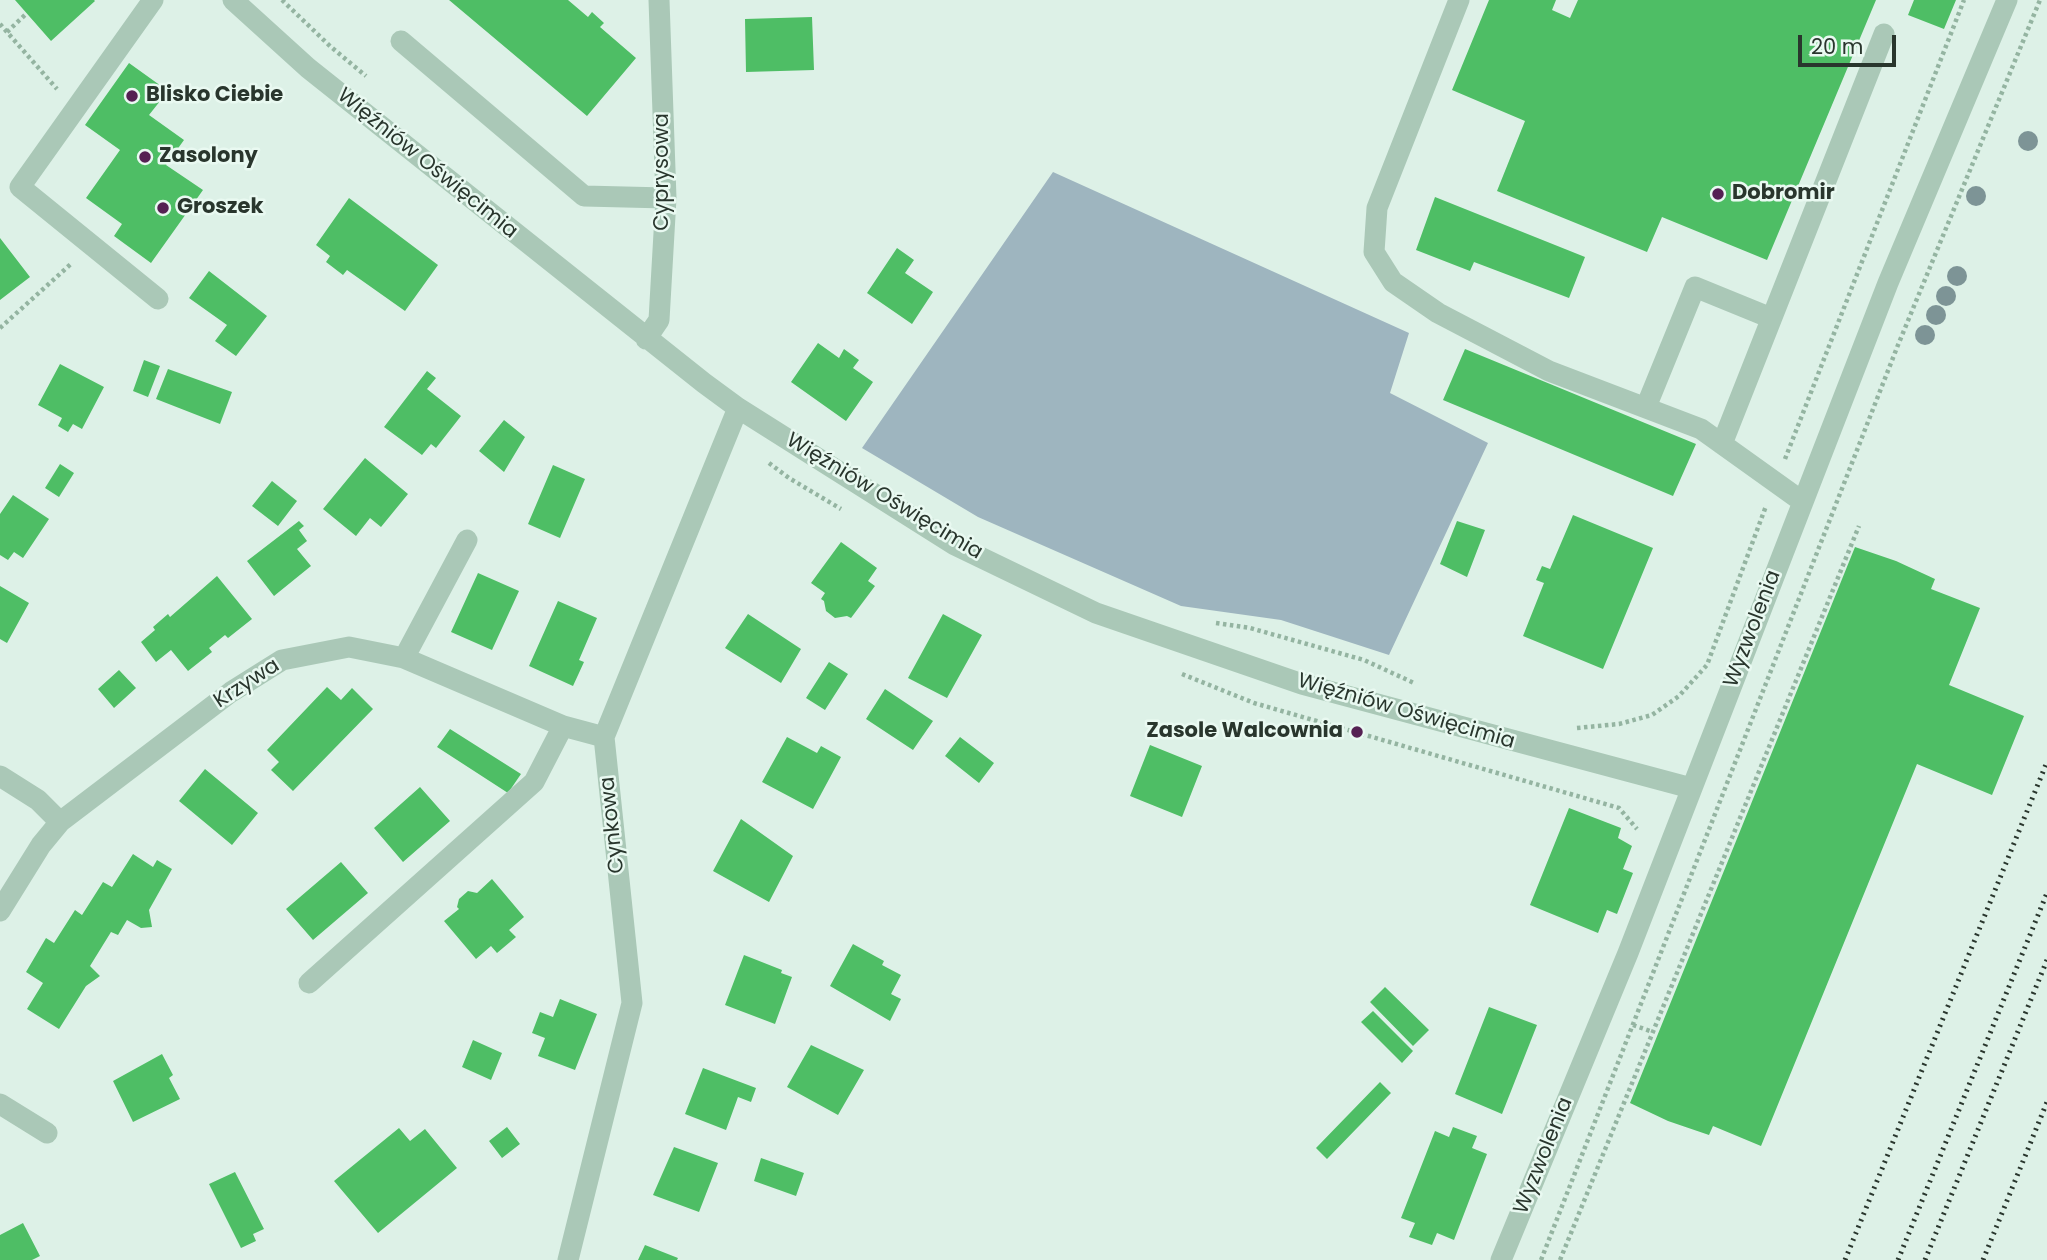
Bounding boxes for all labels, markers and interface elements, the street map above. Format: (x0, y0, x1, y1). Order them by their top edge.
scale bar (1802, 21, 1900, 65)
text: 20 m (1811, 32, 1864, 61)
place label: Blisko Ciebie (146, 83, 283, 109)
street label: Więźniów Oświęcimia (332, 83, 522, 245)
marker: Blisko Ciebie (124, 88, 140, 104)
street label: Cyprysowa (650, 113, 676, 231)
place label: Zasolony (159, 144, 258, 170)
marker: Zasolony (137, 149, 153, 165)
place label: Dobromir (1732, 181, 1835, 207)
marker: Dobromir (1710, 186, 1726, 202)
place label: Groszek (177, 195, 263, 221)
marker: Groszek (155, 200, 171, 216)
street label: Więźniów Oświęcimia (781, 428, 987, 566)
street label: Wyzwolenia (1719, 567, 1787, 691)
street label: Krzywa (209, 653, 285, 715)
street label: Więźniów Oświęcimia (1294, 669, 1518, 755)
place label: Zasole Walcownia (1146, 719, 1343, 745)
marker: Zasole Walcownia (1349, 724, 1365, 740)
street label: Cynkowa (595, 775, 631, 875)
street label: Wyzwolenia (1509, 1094, 1579, 1218)

